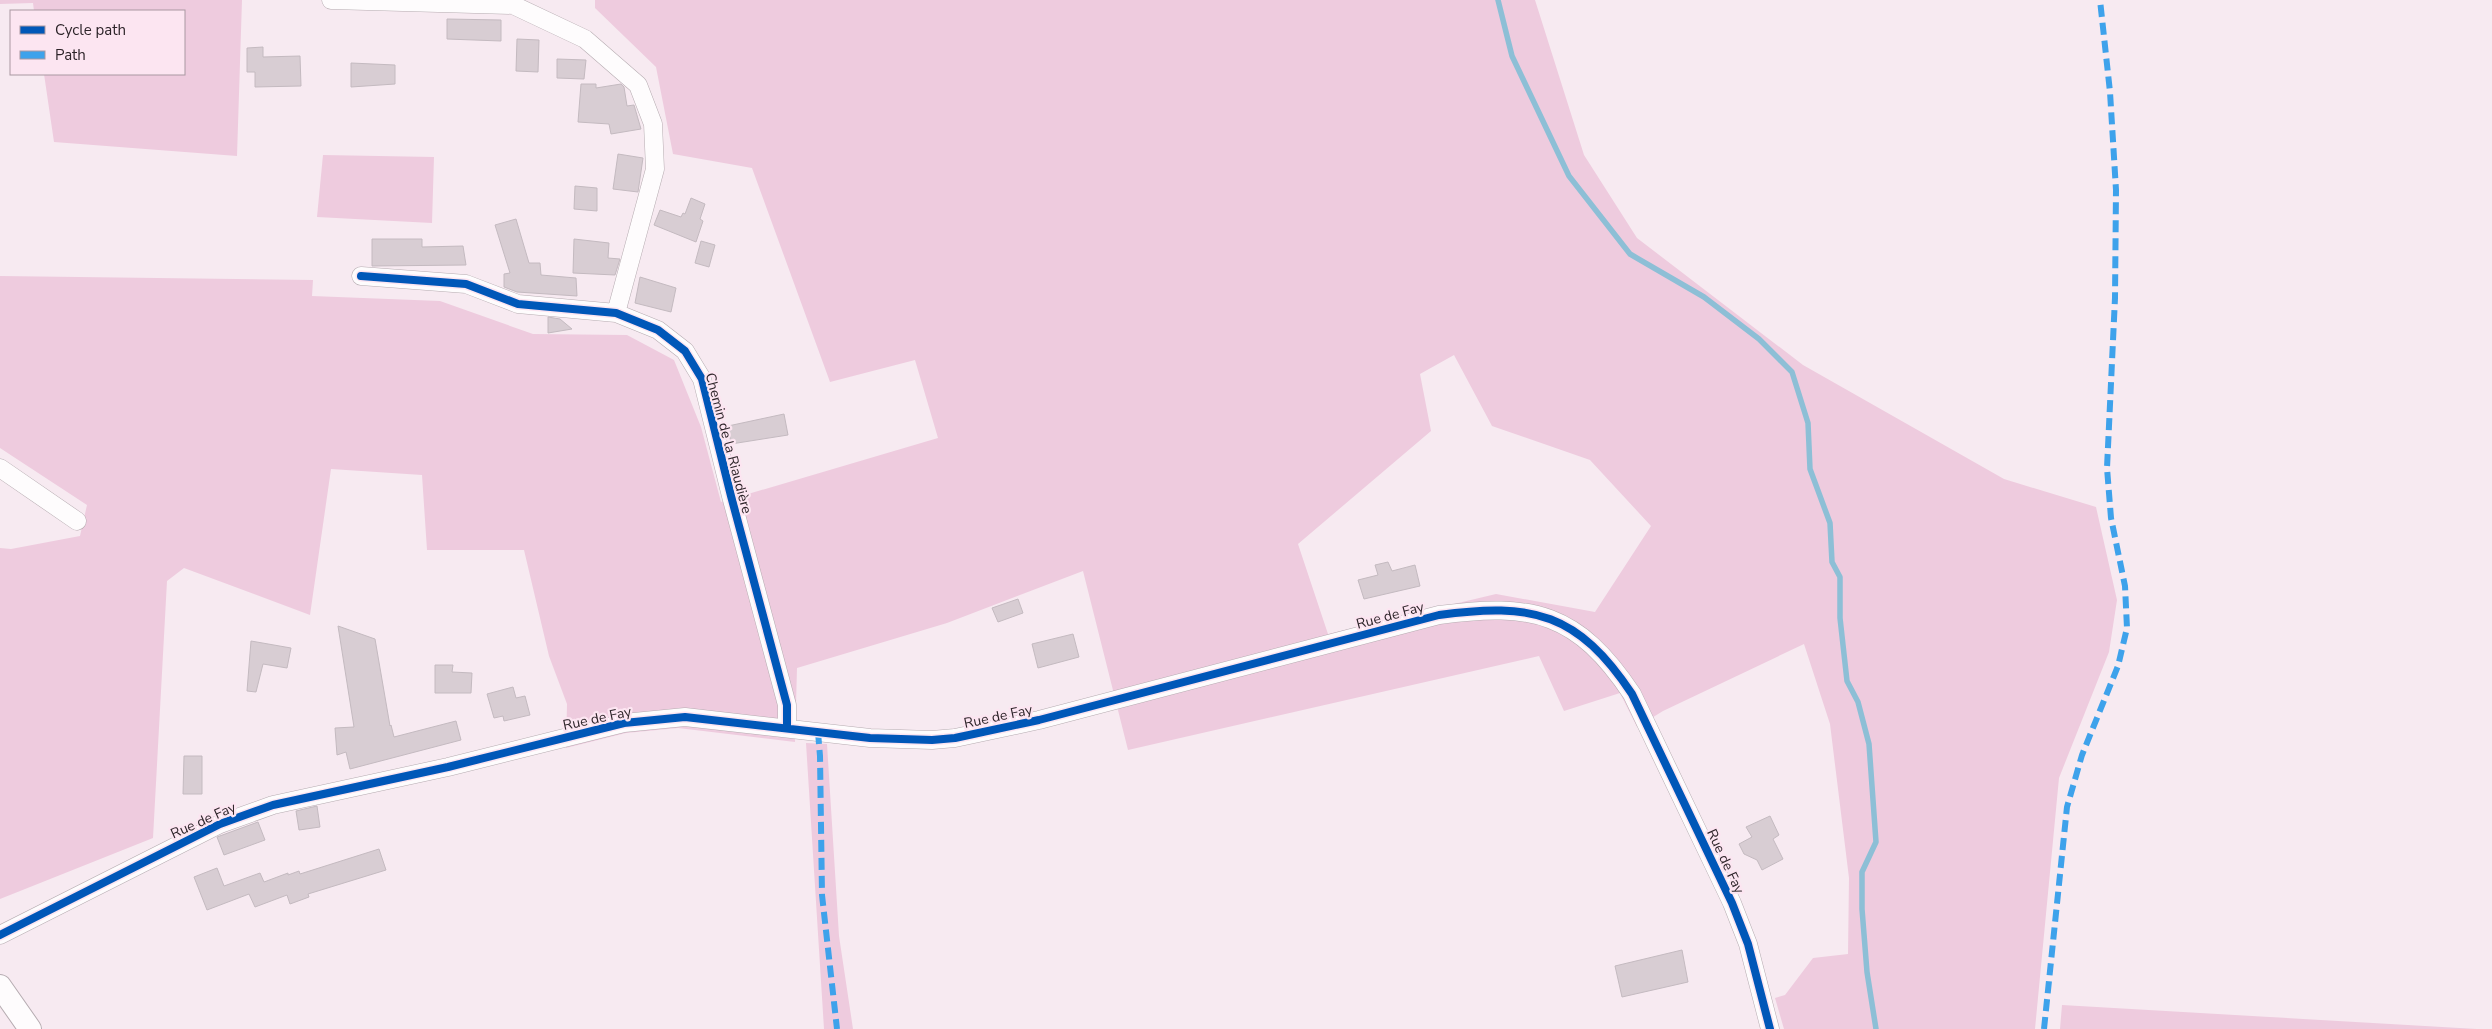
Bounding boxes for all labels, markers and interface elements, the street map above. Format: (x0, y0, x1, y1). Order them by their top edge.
legend (10, 10, 185, 75)
text: Cycle path (55, 20, 126, 40)
text: Path (55, 45, 86, 65)
street label: Chemin de la Riaudière (701, 371, 756, 516)
street label: Rue de Fay (1354, 597, 1427, 634)
street label: Rue de Fay (962, 700, 1035, 733)
street label: Rue de Fay (561, 702, 634, 735)
street label: Rue de Fay (168, 797, 240, 843)
street label: Rue de Fay (1702, 826, 1749, 897)

